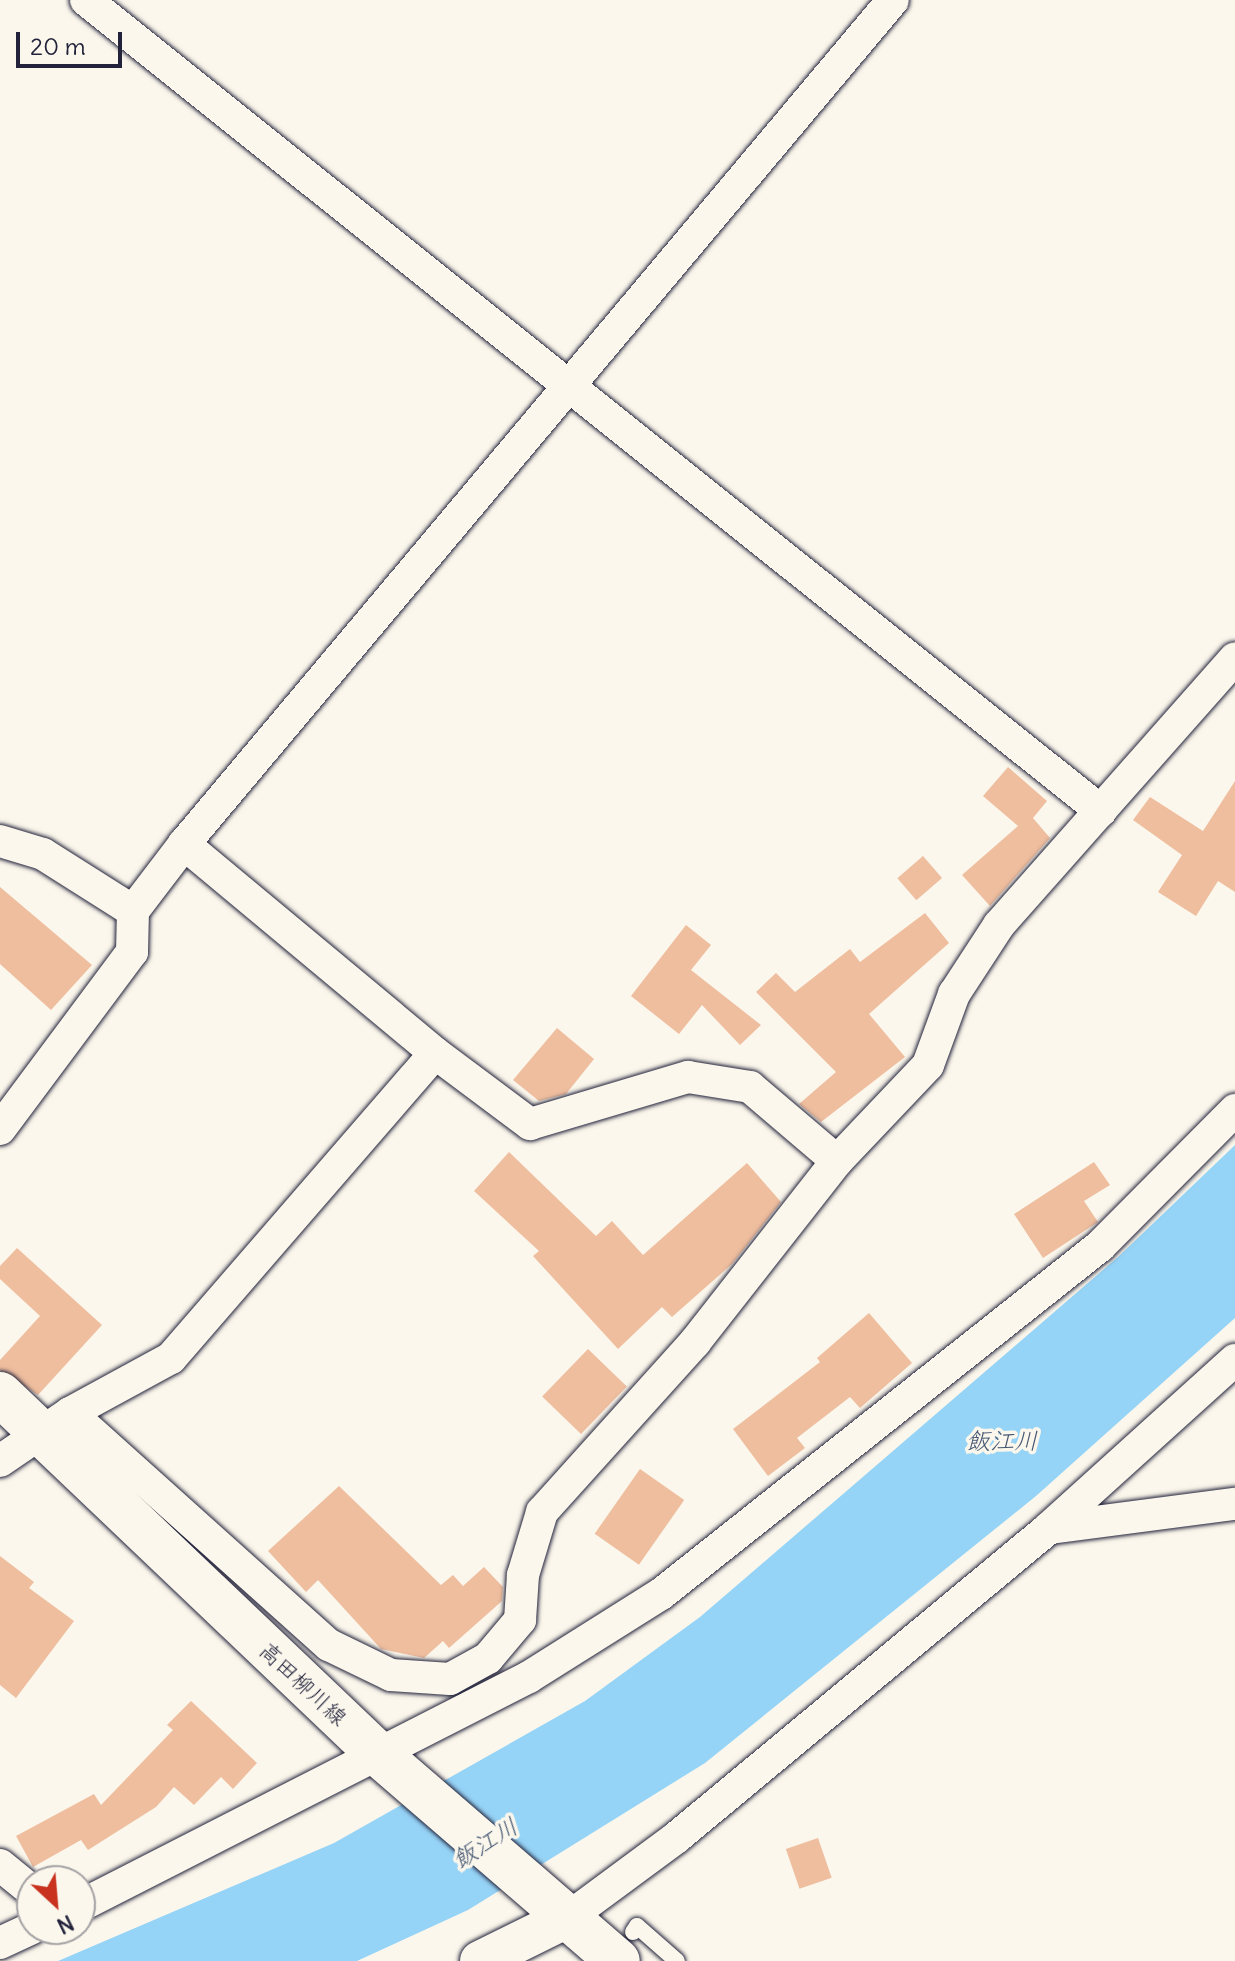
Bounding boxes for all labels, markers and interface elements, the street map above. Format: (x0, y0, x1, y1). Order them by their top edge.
scale bar (20, 16, 126, 66)
text: 20 m (30, 31, 86, 61)
water label: 飯江川 (966, 1427, 1038, 1455)
street label: 高田柳川線 (254, 1637, 352, 1731)
water label: 飯江川 (447, 1812, 523, 1874)
north arrow (16, 1865, 96, 1945)
text: N (53, 1909, 79, 1941)

